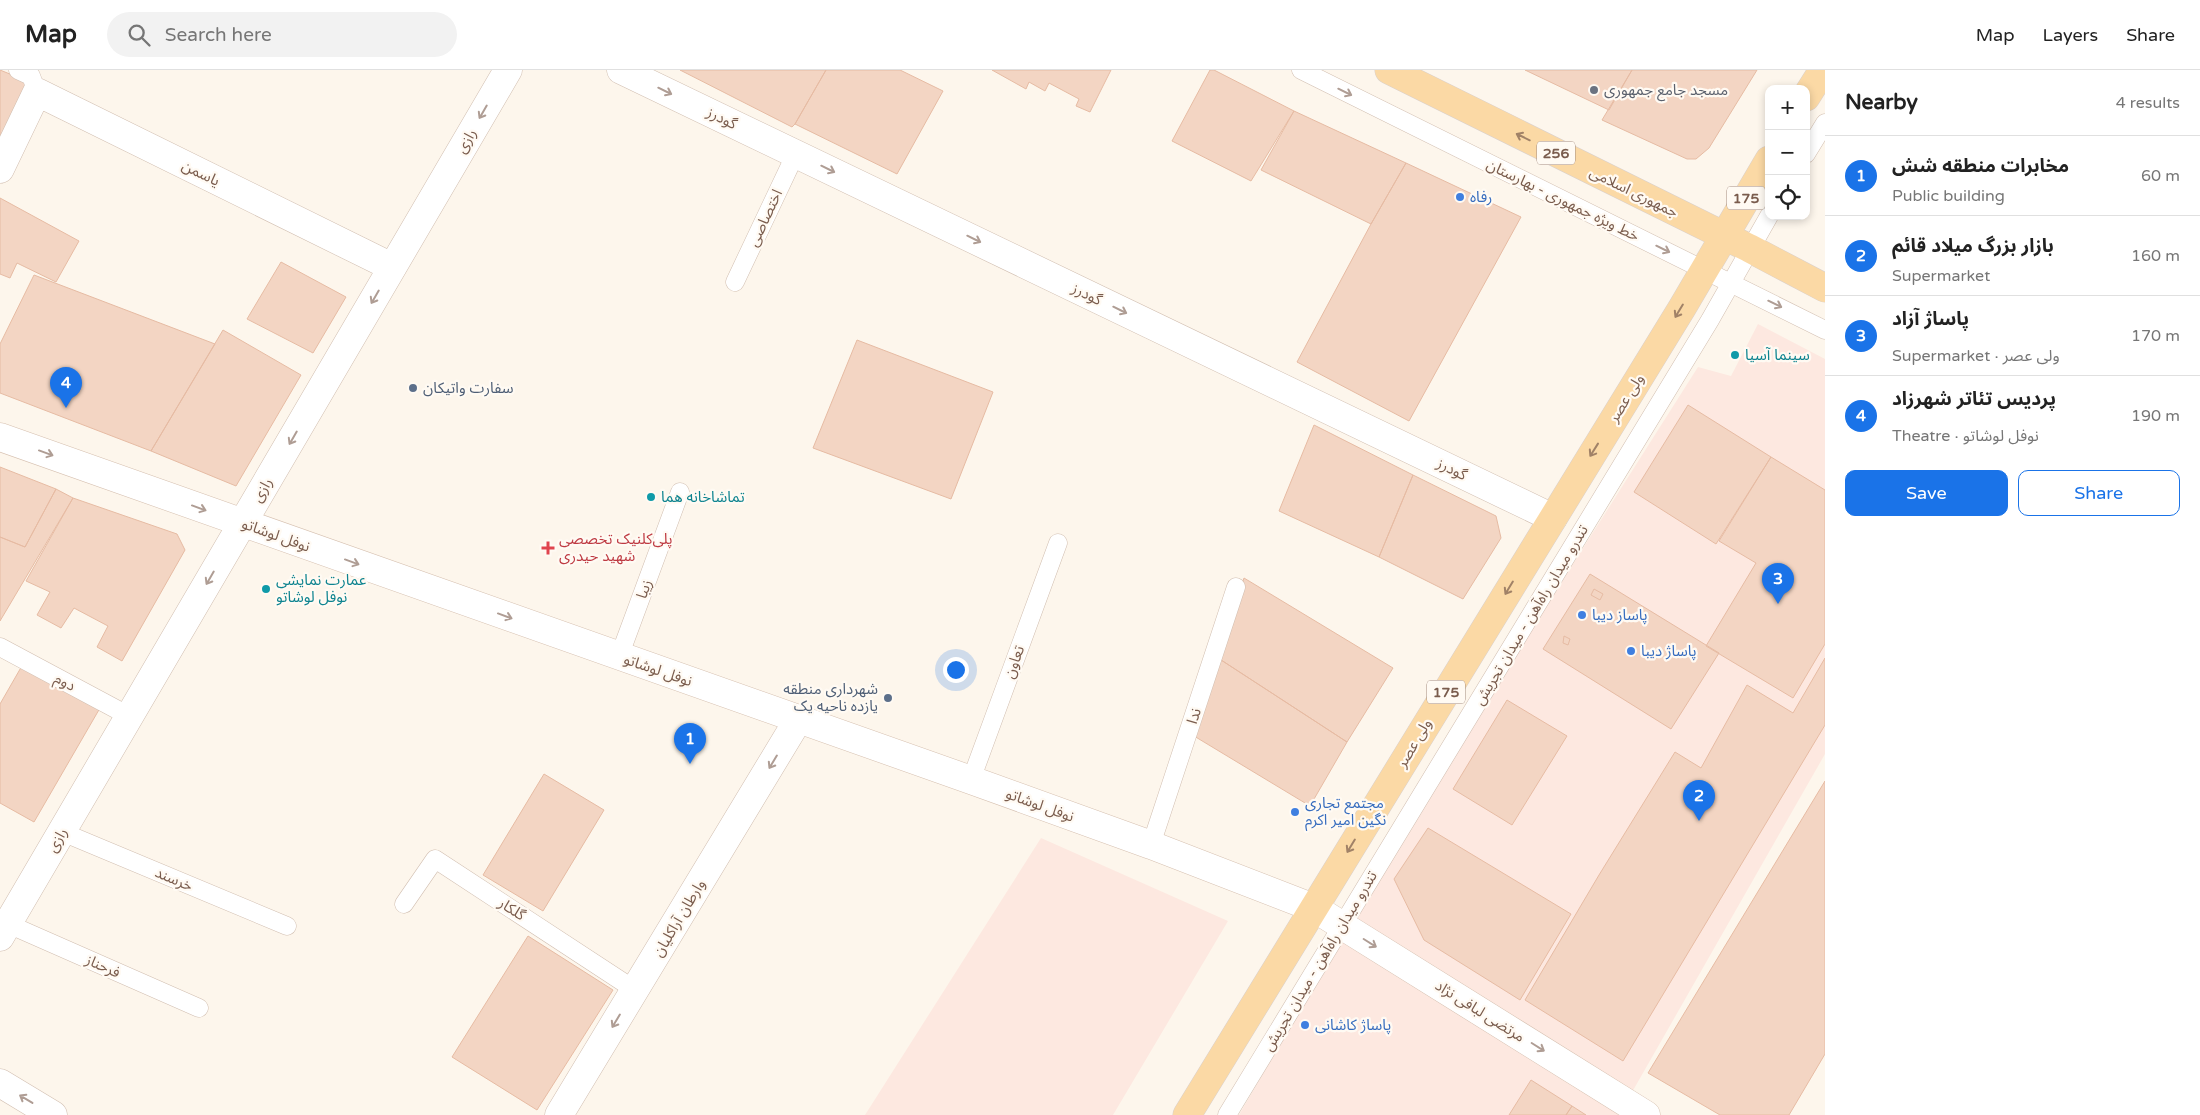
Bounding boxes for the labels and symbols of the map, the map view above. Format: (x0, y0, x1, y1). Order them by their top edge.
place label: مسجد جامع جمهوری (1604, 81, 1728, 102)
marker: مسجد جامع جمهوری (1588, 84, 1600, 96)
one-way arrow (657, 87, 672, 96)
one-way arrow (1337, 88, 1352, 97)
street label: گودرز (703, 103, 741, 133)
one-way arrow (478, 104, 488, 119)
street label: رازی (452, 125, 480, 157)
one-way arrow (1516, 132, 1531, 142)
road number: 256 (1537, 142, 1575, 165)
street label: خط ویژه جمهوری - بهارستان (1484, 155, 1642, 245)
street label: یاسمن (179, 156, 223, 190)
street label: جمهوری اسلامی (1587, 163, 1681, 221)
one-way arrow (820, 164, 835, 174)
street label: اختصاصی (744, 186, 786, 250)
road number: 175 (1727, 186, 1765, 210)
place label: رفاه (1470, 188, 1492, 206)
marker: رفاه (1454, 191, 1466, 203)
one-way arrow (966, 235, 981, 244)
one-way arrow (1655, 245, 1670, 254)
street label: گودرز (1068, 279, 1106, 309)
one-way arrow (369, 290, 379, 304)
one-way arrow (1767, 299, 1782, 309)
one-way arrow (1674, 304, 1684, 318)
one-way arrow (1113, 305, 1128, 315)
place label: سینما آسیا (1745, 346, 1810, 364)
marker: سینما آسیا (1729, 349, 1741, 361)
pin: 4 (50, 367, 82, 408)
street label: ولی عصر (1604, 371, 1648, 426)
place label: سفارت واتیکان (423, 379, 514, 397)
marker: سفارت واتیکان (407, 382, 419, 394)
one-way arrow (287, 430, 297, 444)
one-way arrow (1589, 442, 1599, 456)
one-way arrow (38, 449, 53, 458)
street label: گودرز (1433, 454, 1471, 484)
street label: رازی (248, 474, 276, 506)
place label: تماشاخانه هما (661, 488, 745, 506)
marker: تماشاخانه هما (645, 491, 657, 503)
one-way arrow (191, 504, 206, 513)
street label: نوفل لوشاتو (239, 514, 313, 556)
street label: تندرو میدان راه‌آهن - میدان تجریش (1470, 522, 1592, 708)
place label: پلی‌کلنیک تخصصی شهید حیدری (559, 530, 673, 565)
marker: پلی‌کلنیک تخصصی شهید حیدری (541, 541, 555, 555)
one-way arrow (344, 558, 359, 567)
pin: 3 (1762, 563, 1794, 604)
one-way arrow (205, 570, 215, 584)
place label: عمارت نمایشی نوفل لوشاتو (276, 571, 367, 606)
street label: زیبا (632, 577, 656, 601)
one-way arrow (1504, 581, 1514, 595)
marker: عمارت نمایشی نوفل لوشاتو (260, 583, 272, 595)
place label: پاساز دیبا (1592, 606, 1648, 625)
marker: پاساز دیبا (1576, 609, 1588, 621)
one-way arrow (497, 612, 513, 622)
place label: پاساژ دیبا (1641, 642, 1697, 661)
street label: تعاون (1000, 643, 1028, 681)
marker: پاساژ دیبا (1625, 645, 1637, 657)
street label: نوفل لوشاتو (621, 650, 695, 690)
your location (943, 657, 969, 683)
street label: دوم (51, 669, 79, 697)
place label: شهرداری منطقه یازده ناحیه یک (783, 680, 878, 715)
road number: 175 (1427, 680, 1465, 704)
marker: شهرداری منطقه یازده ناحیه یک (882, 692, 894, 704)
street label: ندا (1183, 706, 1205, 726)
street label: ولی عصر (1392, 716, 1435, 771)
pin: 1 (674, 723, 706, 764)
one-way arrow (767, 754, 777, 768)
pin: 2 (1683, 780, 1715, 821)
street label: نوفل لوشاتو (1003, 784, 1077, 826)
place label: مجتمع تجاری نگین امیر اکرم (1305, 794, 1386, 831)
marker: مجتمع تجاری نگین امیر اکرم (1289, 806, 1301, 818)
street label: رازی (43, 824, 71, 856)
one-way arrow (1346, 839, 1356, 853)
street label: خرسند (152, 863, 196, 895)
street label: تندرو میدان راه‌آهن - میدان تجریش (1259, 868, 1381, 1054)
street label: وارطان آراکلیان (649, 876, 709, 960)
street label: گلکار (494, 893, 529, 925)
one-way arrow (1363, 938, 1377, 948)
street label: فرحناز (82, 950, 123, 982)
street label: مرتضی لبافی نژاد (1432, 976, 1528, 1046)
one-way arrow (611, 1013, 621, 1027)
place label: پاساژ کاشانی (1315, 1016, 1391, 1035)
marker: پاساژ کاشانی (1299, 1019, 1311, 1031)
one-way arrow (1530, 1043, 1544, 1053)
one-way arrow (20, 1094, 34, 1104)

